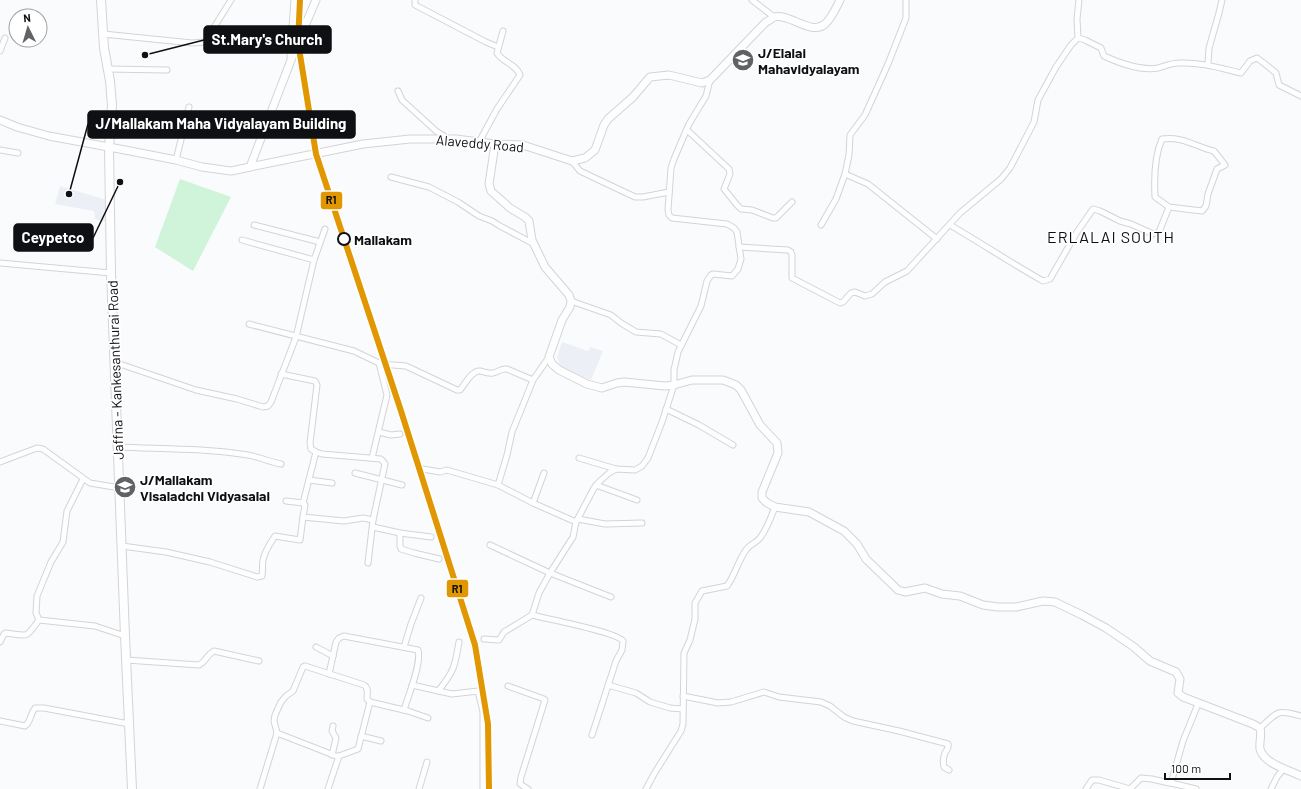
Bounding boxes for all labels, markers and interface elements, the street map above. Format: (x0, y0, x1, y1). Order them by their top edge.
north arrow (8, 8, 48, 48)
text: N (23, 11, 31, 24)
callout: St.Mary's Church (204, 26, 331, 53)
text: St.Mary's Church (212, 30, 322, 48)
place label: J/Elalai Mahavidyalayam (758, 44, 860, 77)
school or university icon: J/Elalai Mahavidyalayam (730, 47, 756, 73)
callout: J/Mallakam Maha Vidyalayam Building (88, 111, 355, 138)
text: J/Mallakam Maha Vidyalayam Building (96, 114, 346, 132)
street label: Alaveddy Road (435, 131, 525, 155)
line badge: R1 (320, 191, 343, 210)
text: R1 (326, 193, 336, 206)
callout: Ceypetco (14, 224, 93, 251)
district label: ERLALAI SOUTH (1047, 227, 1175, 246)
text: Ceypetco (22, 228, 84, 246)
place label: Mallakam (354, 231, 412, 248)
marker: Mallakam (337, 232, 351, 246)
street label: Jaffna - Kankesanthurai Road (103, 280, 127, 460)
place label: J/Mallakam Visaladchi Vidyasalai (140, 471, 270, 504)
school or university icon: J/Mallakam Visaladchi Vidyasalai (112, 474, 138, 500)
line badge: R1 (446, 579, 469, 598)
text: R1 (452, 582, 462, 595)
scale bar (1165, 755, 1230, 781)
text: 100 m (1171, 761, 1201, 775)

